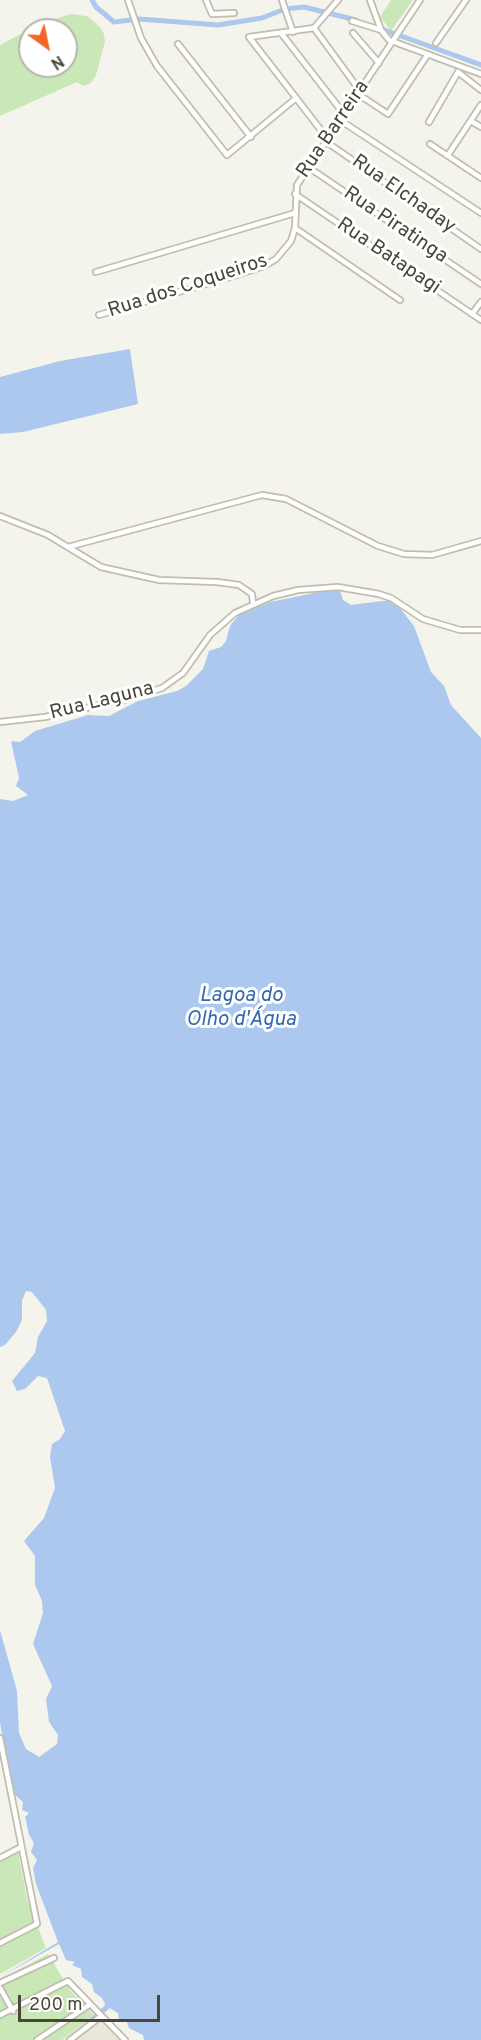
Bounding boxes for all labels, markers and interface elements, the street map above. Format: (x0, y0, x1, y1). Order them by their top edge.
north arrow (18, 18, 78, 78)
text: N (46, 50, 67, 73)
street label: Rua Barreira (293, 77, 375, 183)
street label: Rua Elchaday (346, 150, 460, 240)
street label: Rua Piratinga (338, 182, 452, 270)
street label: Rua Batapagi (332, 213, 444, 301)
street label: Rua dos Coqueiros (105, 250, 271, 324)
street label: Rua Laguna (48, 678, 156, 726)
water label: Lagoa do Olho d'Água (186, 984, 296, 1034)
scale bar (21, 1983, 164, 2021)
text: 200 m (29, 1994, 82, 2017)

